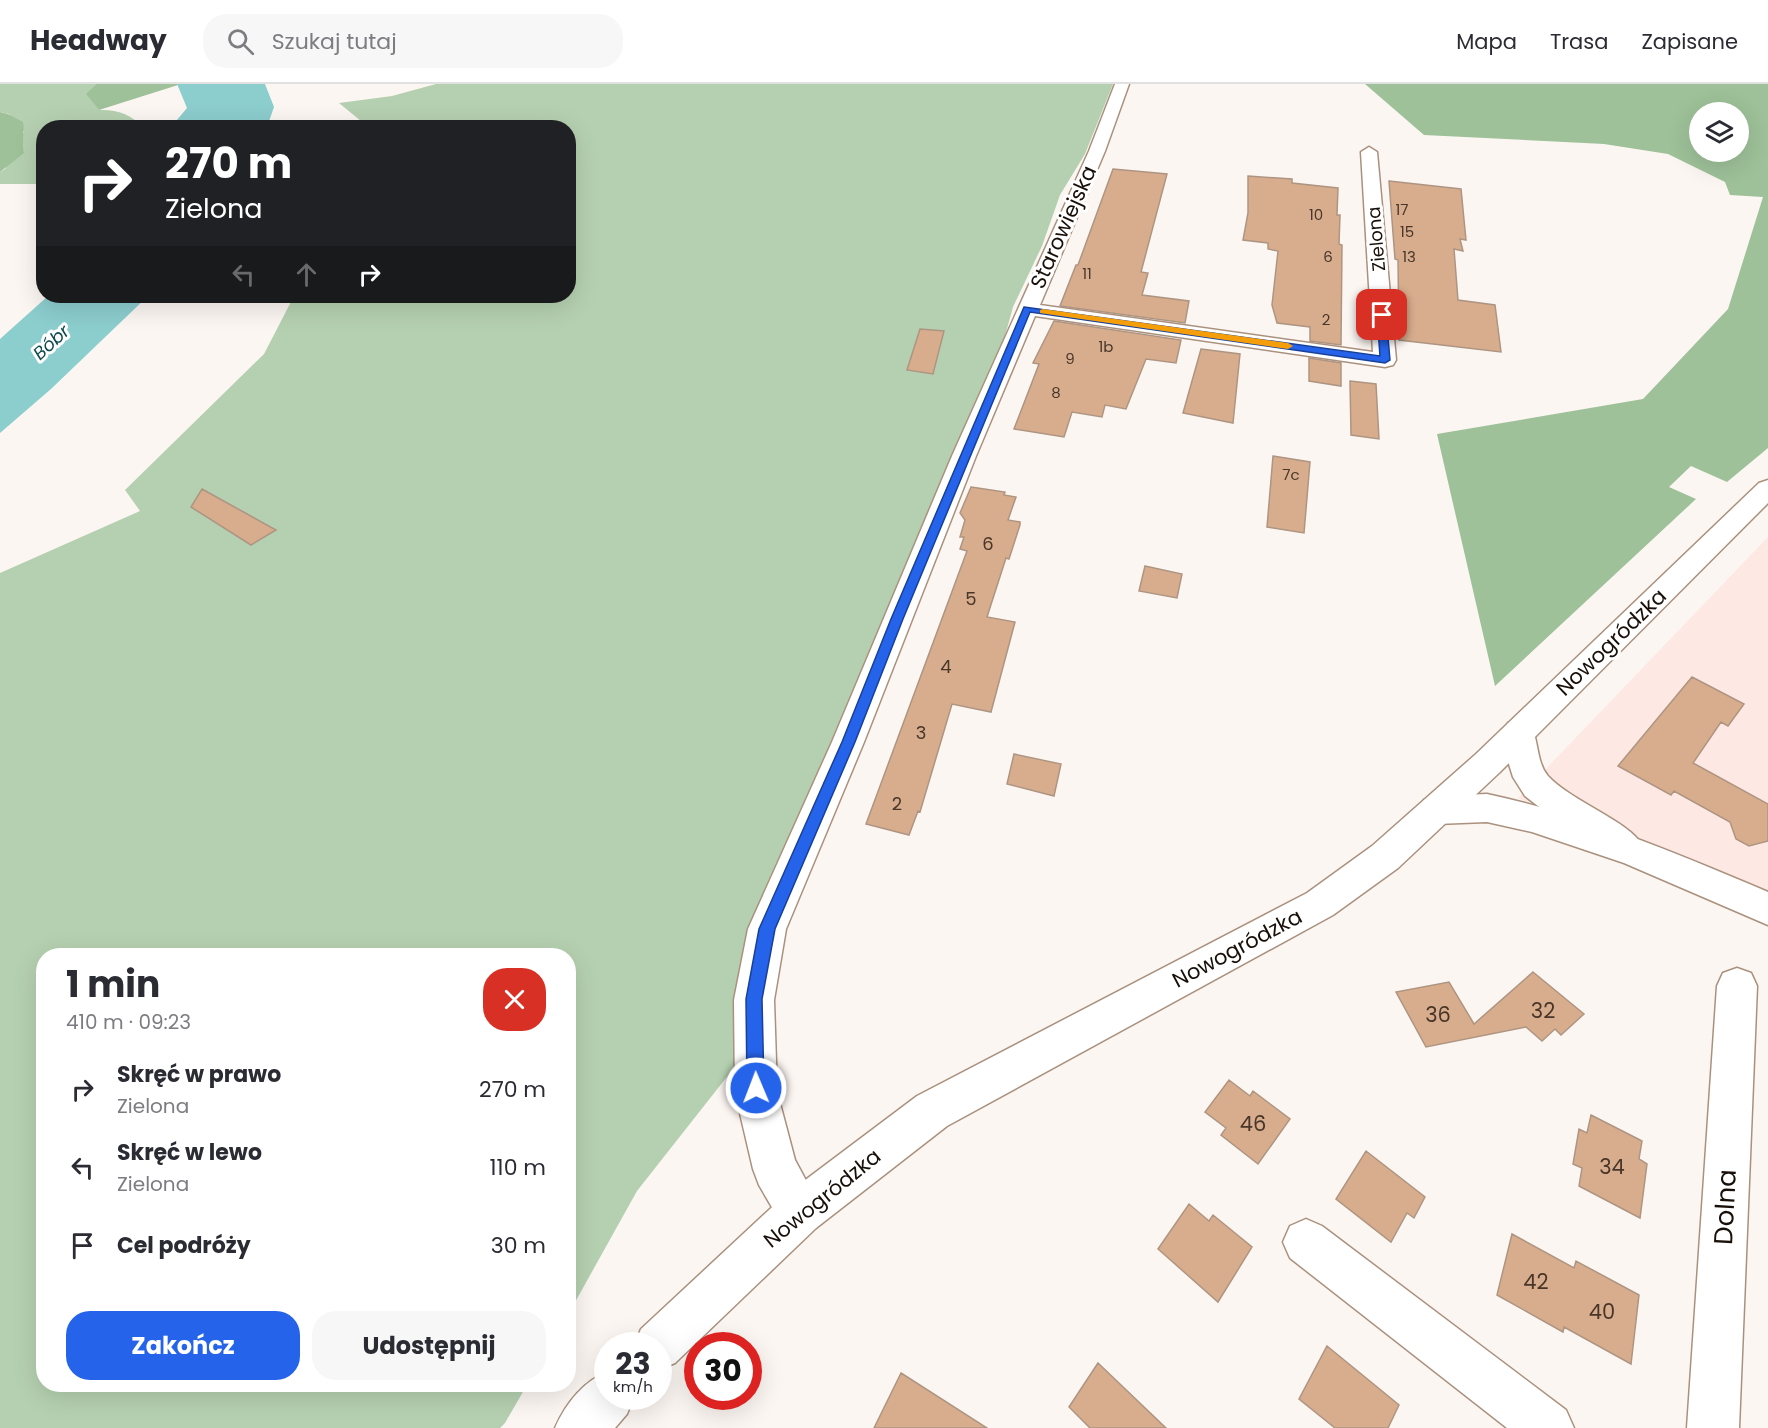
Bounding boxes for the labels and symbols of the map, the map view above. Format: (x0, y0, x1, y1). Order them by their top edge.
street label: Starowiejska (1023, 161, 1103, 293)
house number: 17 (1396, 199, 1409, 220)
house number: 10 (1309, 204, 1323, 225)
street label: Zielona (1361, 206, 1391, 272)
house number: 15 (1400, 221, 1414, 242)
house number: 6 (1323, 246, 1333, 267)
house number: 13 (1402, 246, 1416, 267)
house number: 11 (1082, 263, 1092, 284)
pin (1356, 289, 1407, 340)
house number: 2 (1322, 309, 1330, 330)
water label: Bóbr (27, 318, 76, 365)
house number: 1b (1099, 336, 1113, 357)
house number: 9 (1065, 348, 1075, 369)
house number: 8 (1051, 382, 1061, 403)
house number: 7c (1282, 464, 1300, 485)
house number: 6 (982, 531, 994, 556)
street label: Nowogródzka (1549, 582, 1673, 702)
house number: 5 (965, 586, 977, 611)
house number: 4 (940, 654, 952, 679)
house number: 3 (916, 720, 926, 745)
house number: 2 (892, 791, 902, 816)
street label: Nowogródzka (1167, 902, 1307, 994)
house number: 32 (1531, 996, 1555, 1025)
house number: 36 (1425, 1000, 1451, 1029)
position arrow (724, 1056, 788, 1120)
house number: 46 (1240, 1109, 1266, 1138)
street label: Nowogródzka (757, 1142, 887, 1254)
house number: 34 (1599, 1152, 1625, 1181)
street label: Dolna (1705, 1168, 1745, 1246)
house number: 42 (1523, 1267, 1549, 1296)
house number: 40 (1589, 1297, 1615, 1326)
speed limit sign: 30 (684, 1332, 762, 1410)

